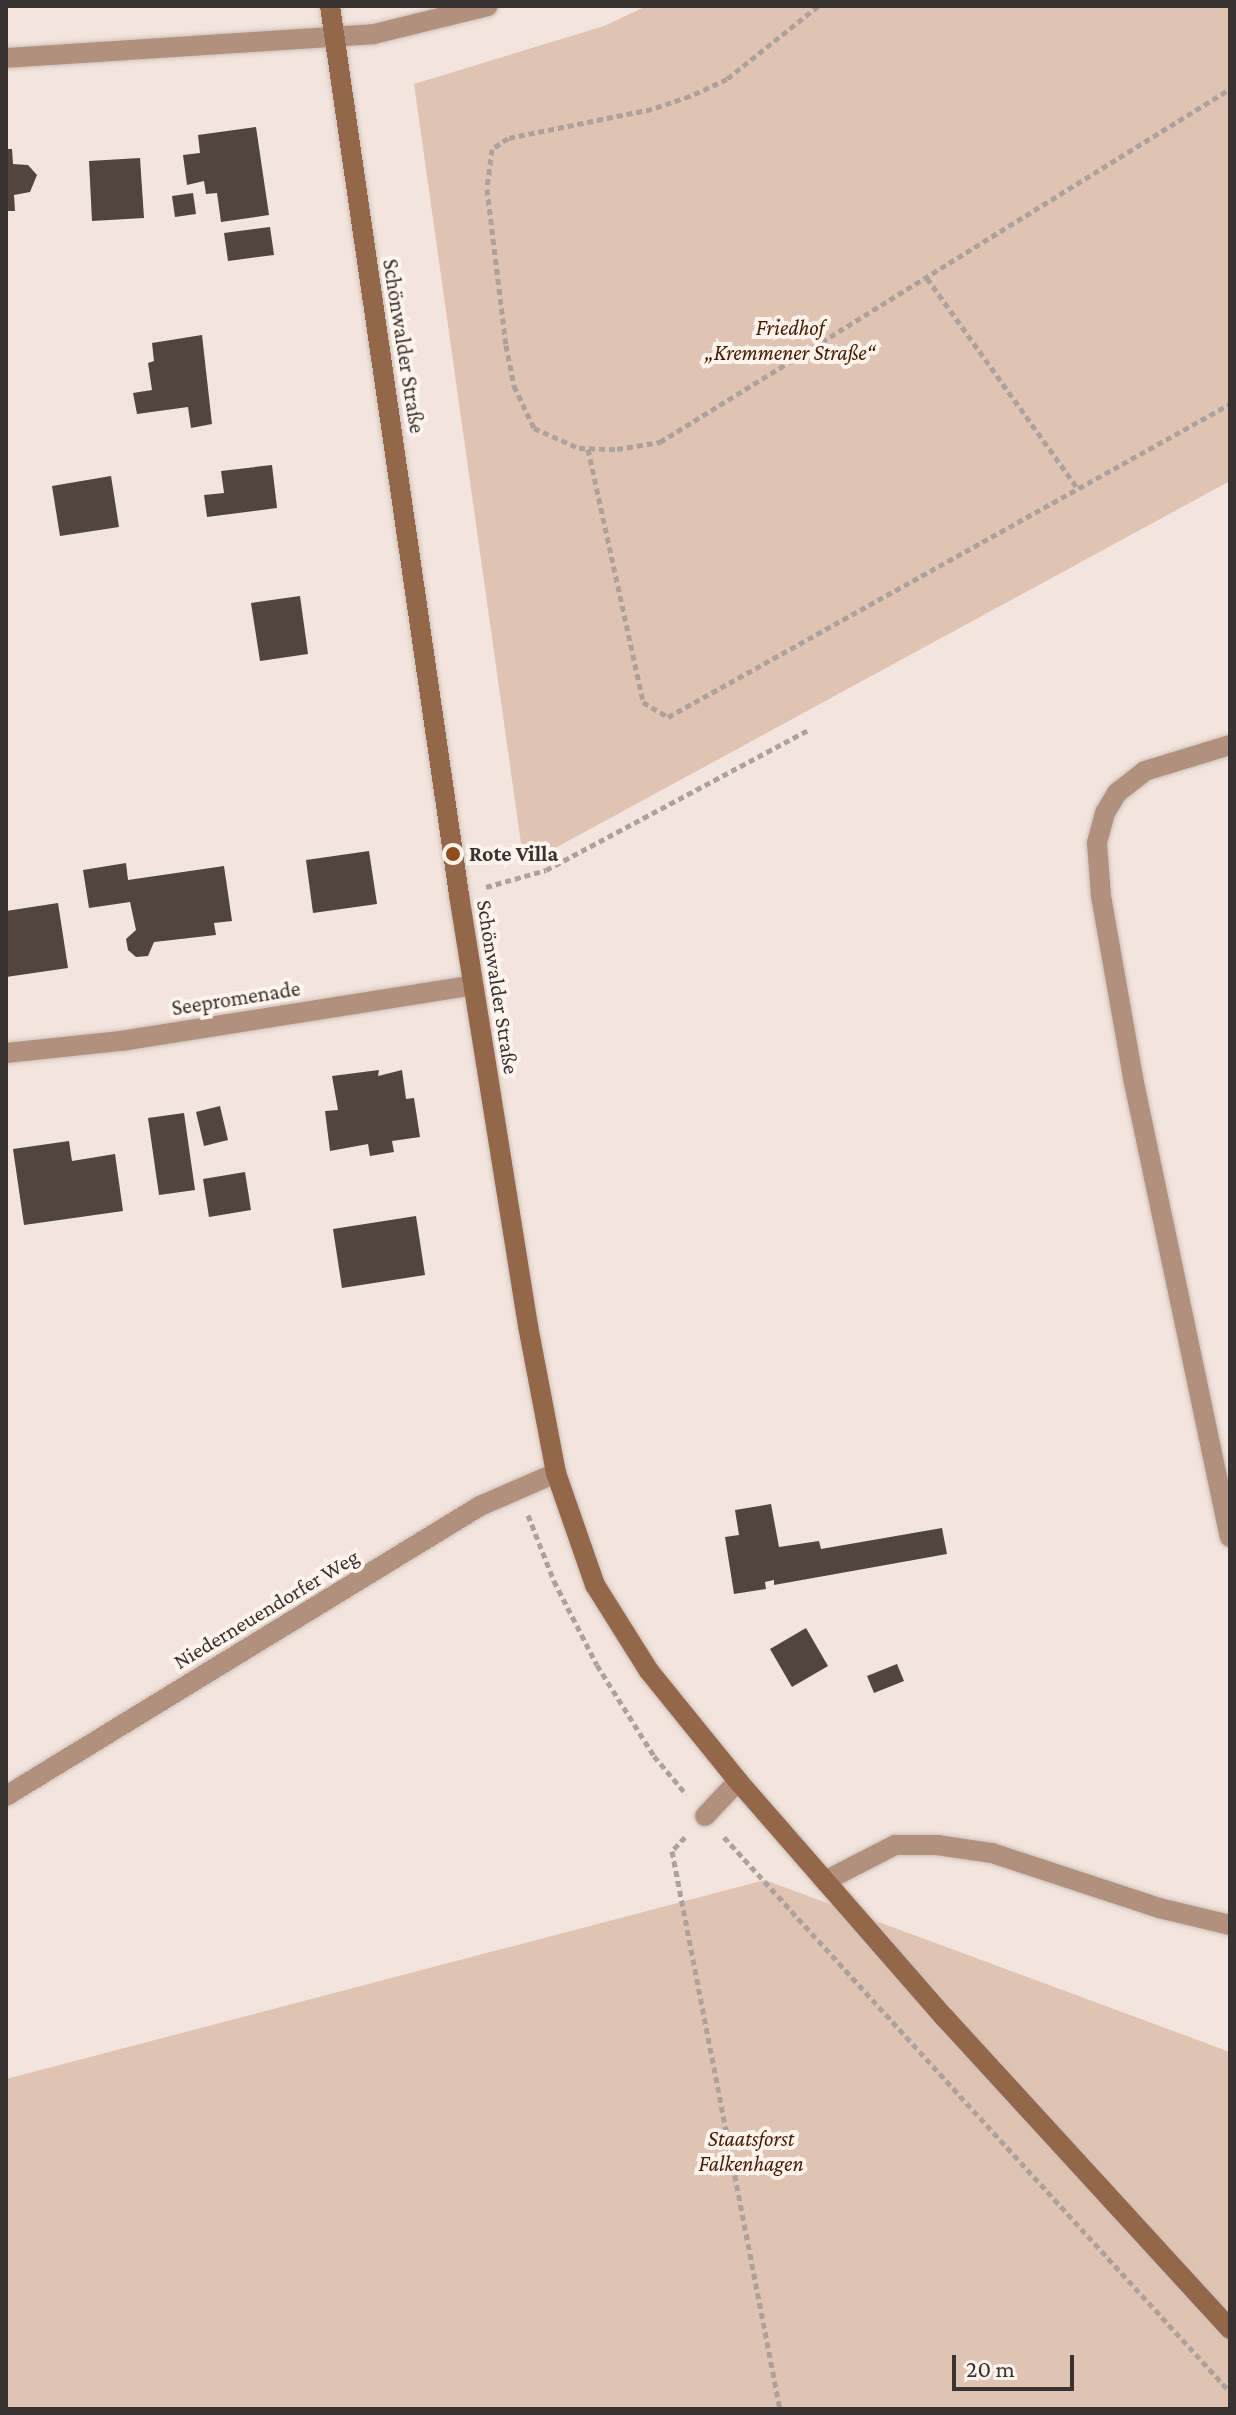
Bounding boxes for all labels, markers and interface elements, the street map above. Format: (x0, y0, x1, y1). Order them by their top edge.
street label: Schönwalder Straße (377, 257, 431, 435)
park label: Friedhof „Kremmener Straße“ (705, 314, 875, 366)
place label: Rote Villa (469, 841, 558, 867)
marker: Rote Villa (444, 845, 462, 863)
street label: Schönwalder Straße (471, 898, 525, 1076)
street label: Seepromenade (170, 975, 302, 1021)
street label: Niederneuendorfer Weg (169, 1543, 363, 1675)
park label: Staatsforst Falkenhagen (698, 2125, 804, 2176)
scale bar (956, 2339, 1078, 2389)
text: 20 m (966, 2355, 1015, 2382)

